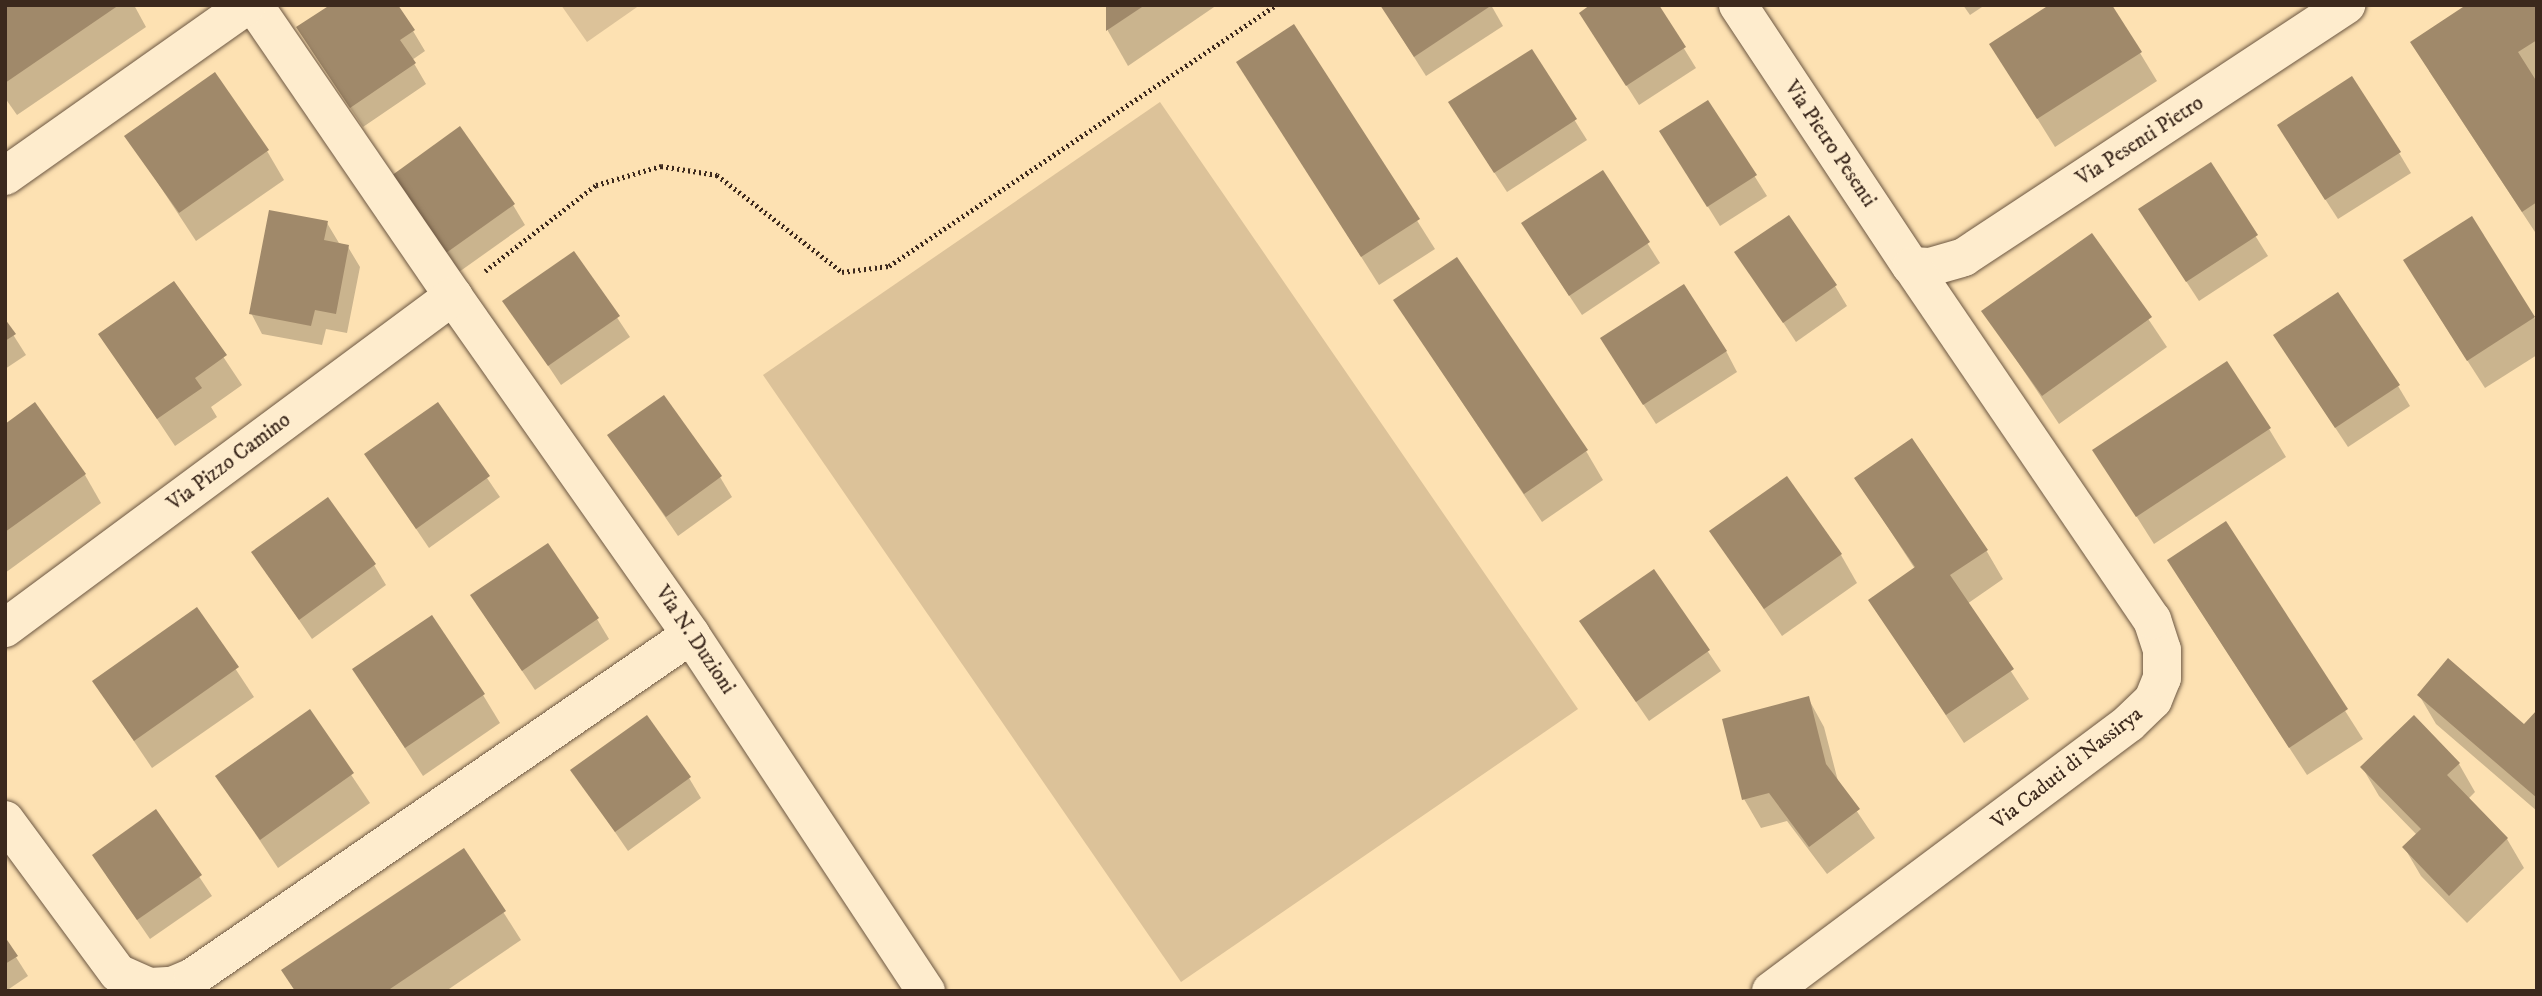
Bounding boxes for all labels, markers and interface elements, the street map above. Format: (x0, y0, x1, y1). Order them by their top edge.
street label: Via Pietro Pesenti (1778, 76, 1882, 212)
street label: Via Pesenti Pietro (2072, 90, 2208, 192)
street label: Via Pizzo Camino (162, 407, 296, 517)
street label: Via N. Duzioni (650, 581, 740, 699)
street label: Via Caduti di Nassirya (1987, 701, 2147, 835)

